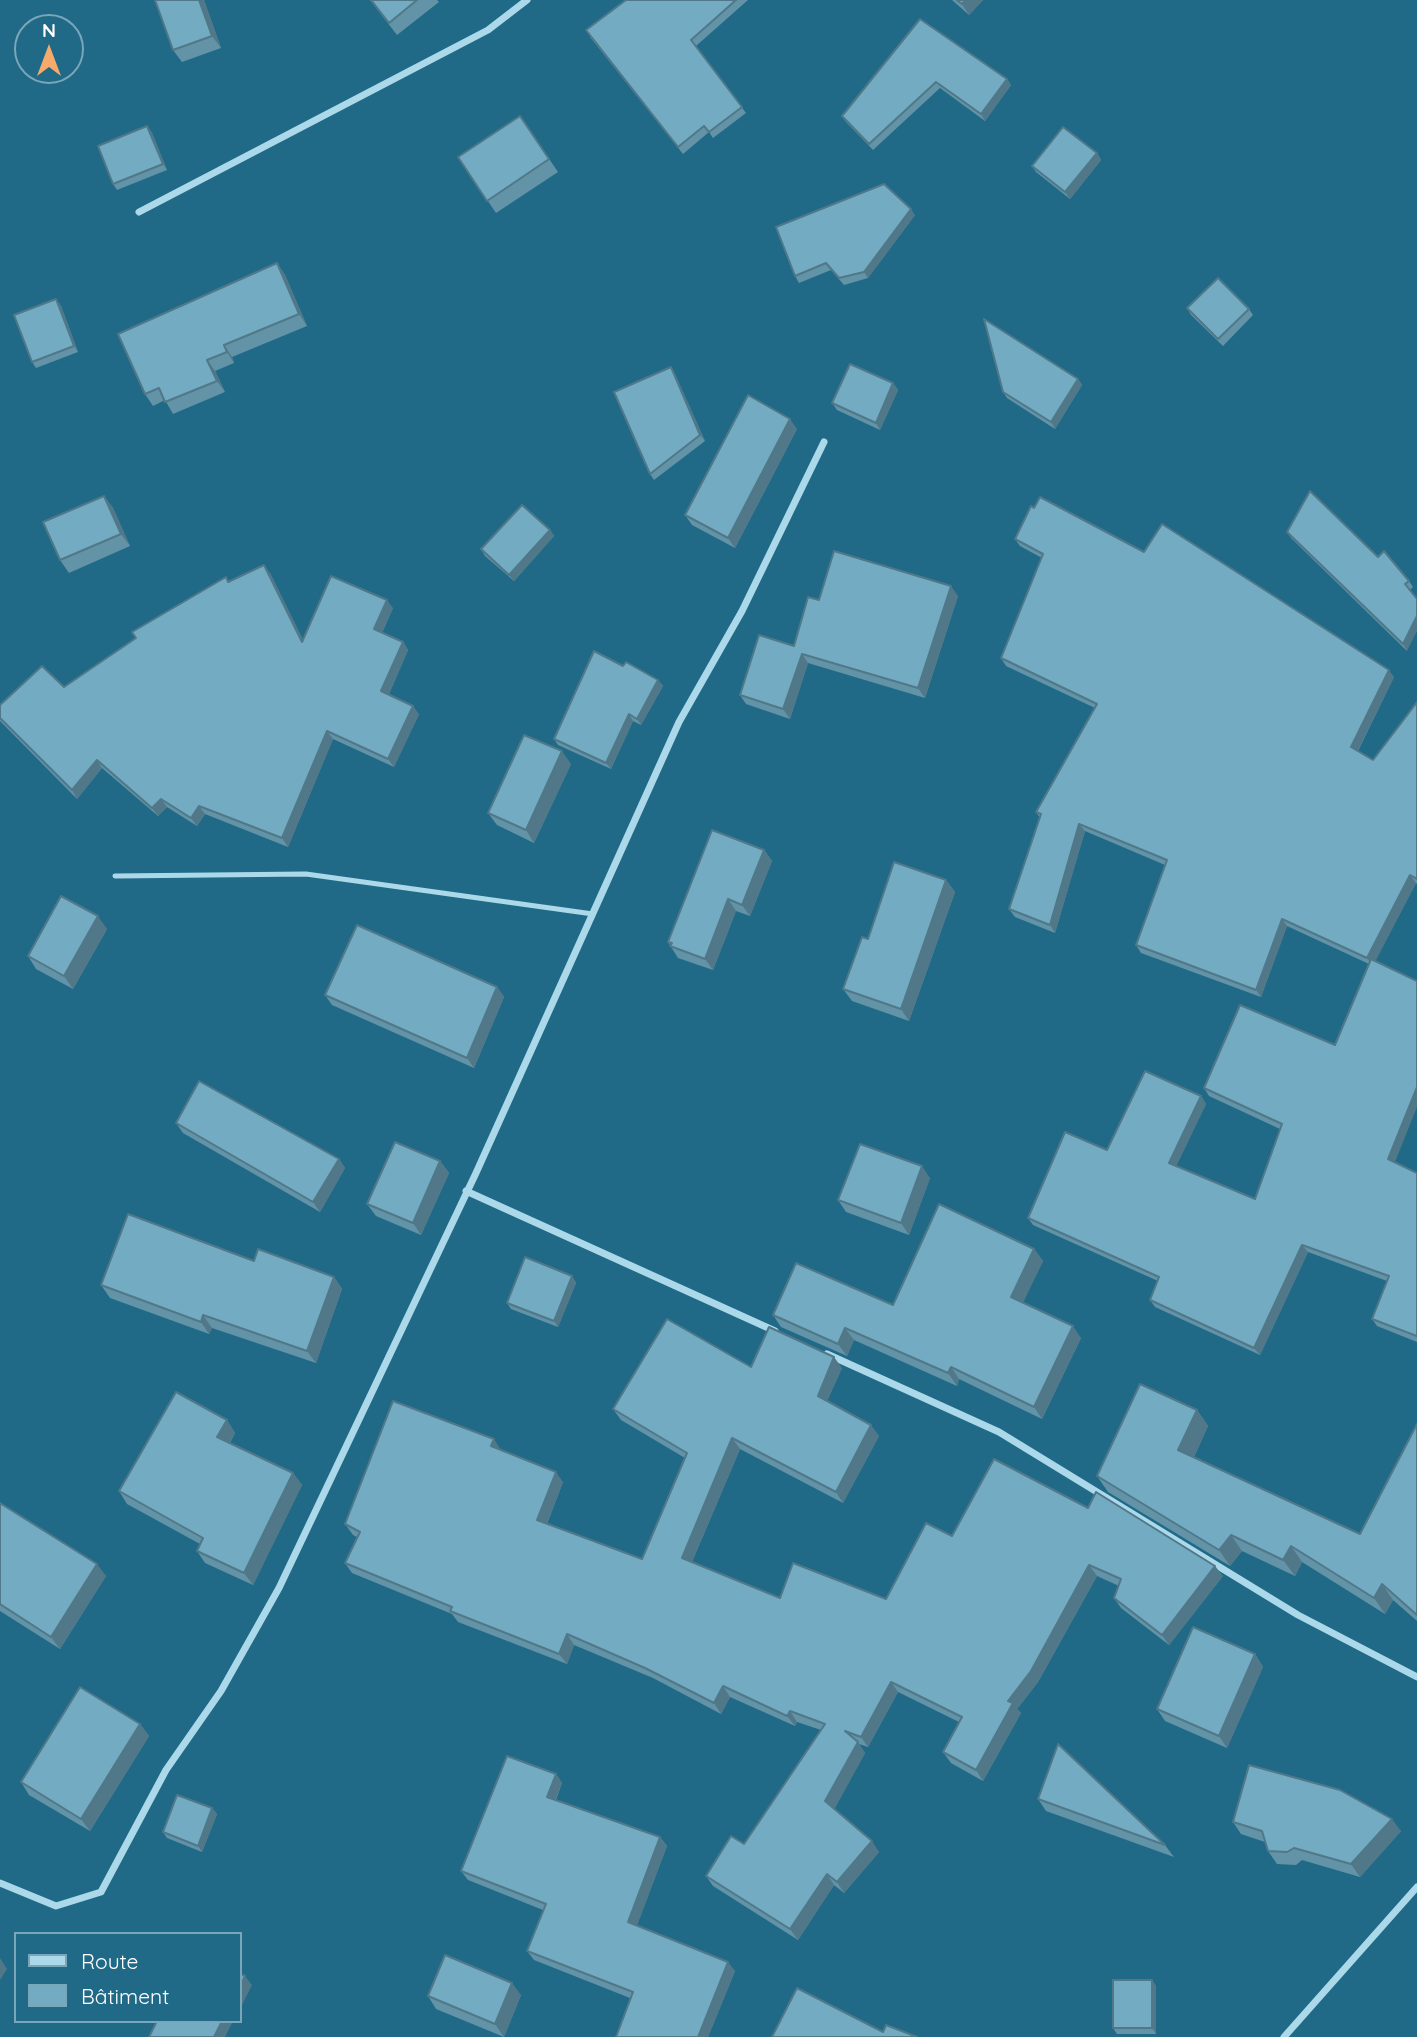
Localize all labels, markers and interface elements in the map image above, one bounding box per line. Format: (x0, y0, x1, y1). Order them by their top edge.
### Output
north arrow (14, 14, 84, 84)
text: N (42, 18, 56, 42)
legend (14, 1932, 242, 2023)
text: Route (81, 1948, 138, 1974)
text: Bâtiment (81, 1983, 169, 2009)

